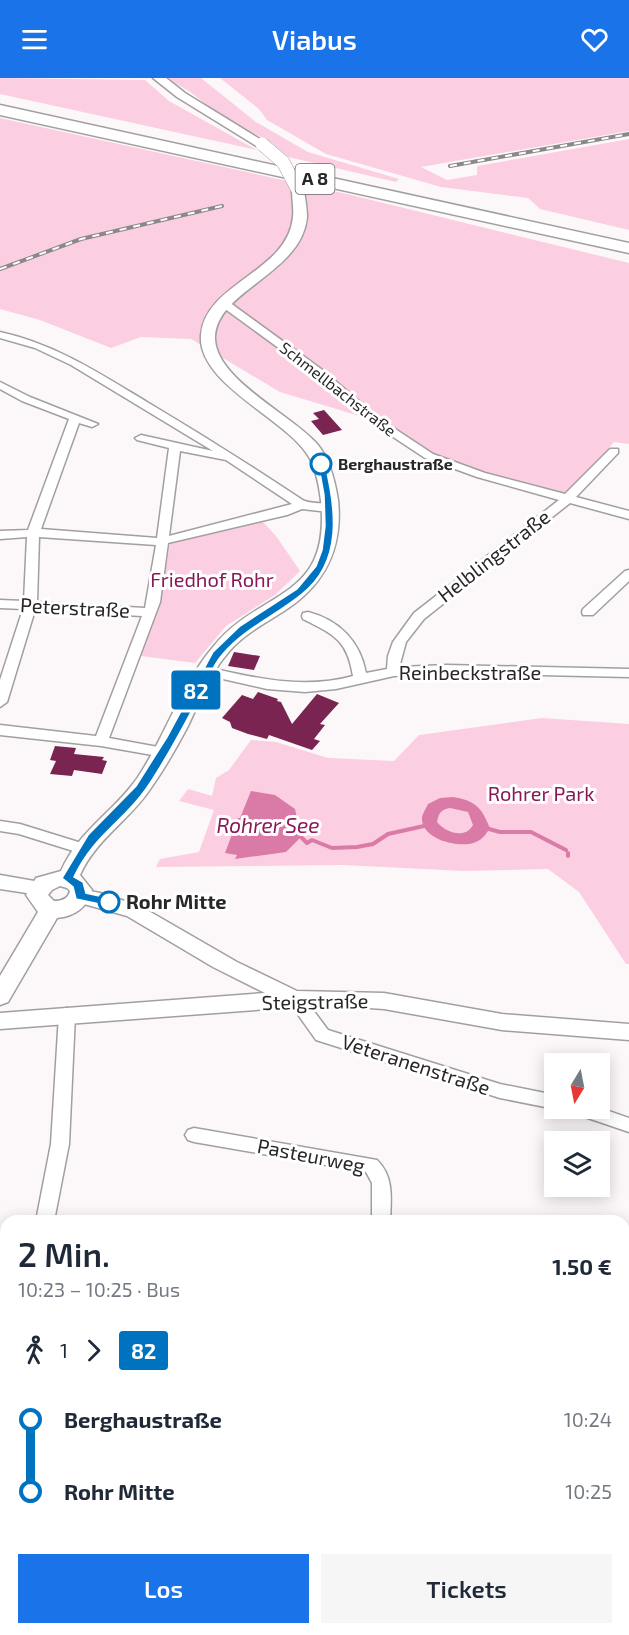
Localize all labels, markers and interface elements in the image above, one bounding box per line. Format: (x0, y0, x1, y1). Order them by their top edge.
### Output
icon: menu (18, 23, 51, 56)
text: Viabus (272, 23, 357, 55)
icon: heart (578, 23, 611, 56)
road number: A 8 (296, 164, 334, 194)
street label: Schmellbachstraße (276, 337, 400, 440)
marker: Berghaustraße (310, 453, 332, 475)
place label: Berghaustraße (338, 454, 453, 473)
street label: Helblingstraße (432, 504, 554, 607)
park label: Friedhof Rohr (150, 567, 274, 591)
street label: Peterstraße (20, 592, 131, 622)
street label: Reinbeckstraße (399, 660, 541, 684)
line badge: 82 (169, 670, 223, 710)
text: 82 (183, 678, 209, 703)
park label: Rohrer Park (488, 781, 594, 805)
water label: Rohrer See (216, 812, 320, 837)
place label: Rohr Mitte (126, 889, 227, 913)
marker: Rohr Mitte (98, 891, 120, 913)
street label: Steigstraße (261, 988, 368, 1014)
street label: Veteranenstraße (339, 1029, 494, 1099)
north arrow (544, 1053, 610, 1119)
map controls (544, 1053, 610, 1197)
button: layers (544, 1131, 610, 1197)
street label: Pasteurweg (255, 1133, 367, 1177)
text: 2 Min. (18, 1234, 110, 1274)
text: 1.50 € (552, 1253, 612, 1279)
text: 10:23 – 10:25 · Bus (18, 1277, 180, 1301)
icon: walk (18, 1334, 51, 1367)
icon: forward (77, 1334, 110, 1367)
text: 1 (60, 1338, 68, 1362)
text: 82 (131, 1338, 156, 1363)
text: Berghaustraße (64, 1406, 222, 1432)
text: 10:24 (564, 1407, 612, 1431)
text: Rohr Mitte (64, 1478, 175, 1504)
text: 10:25 (565, 1479, 612, 1503)
button: Los (18, 1554, 309, 1623)
button: Tickets (321, 1554, 612, 1623)

